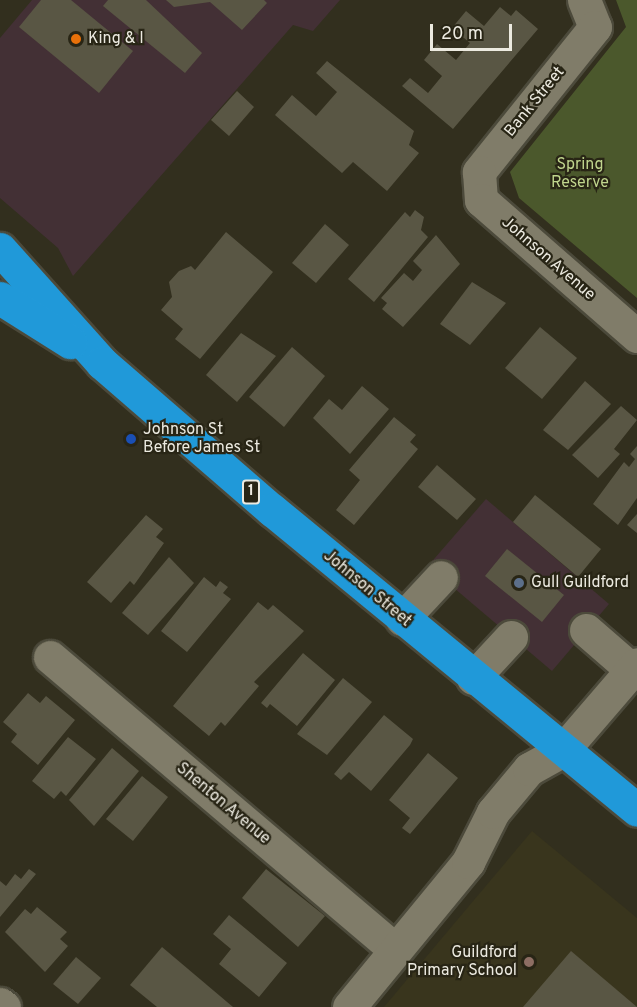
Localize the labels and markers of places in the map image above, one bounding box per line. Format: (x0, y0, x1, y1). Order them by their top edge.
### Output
place label: King & I (88, 29, 144, 49)
marker: King & I (69, 32, 83, 46)
place label: Johnson St Before James St (143, 420, 260, 458)
marker: Johnson St Before James St (124, 432, 138, 446)
place label: Gull Guildford (531, 573, 629, 593)
marker: Gull Guildford (512, 576, 526, 590)
place label: Guildford Primary School (407, 943, 517, 981)
marker: Guildford Primary School (522, 955, 536, 969)

